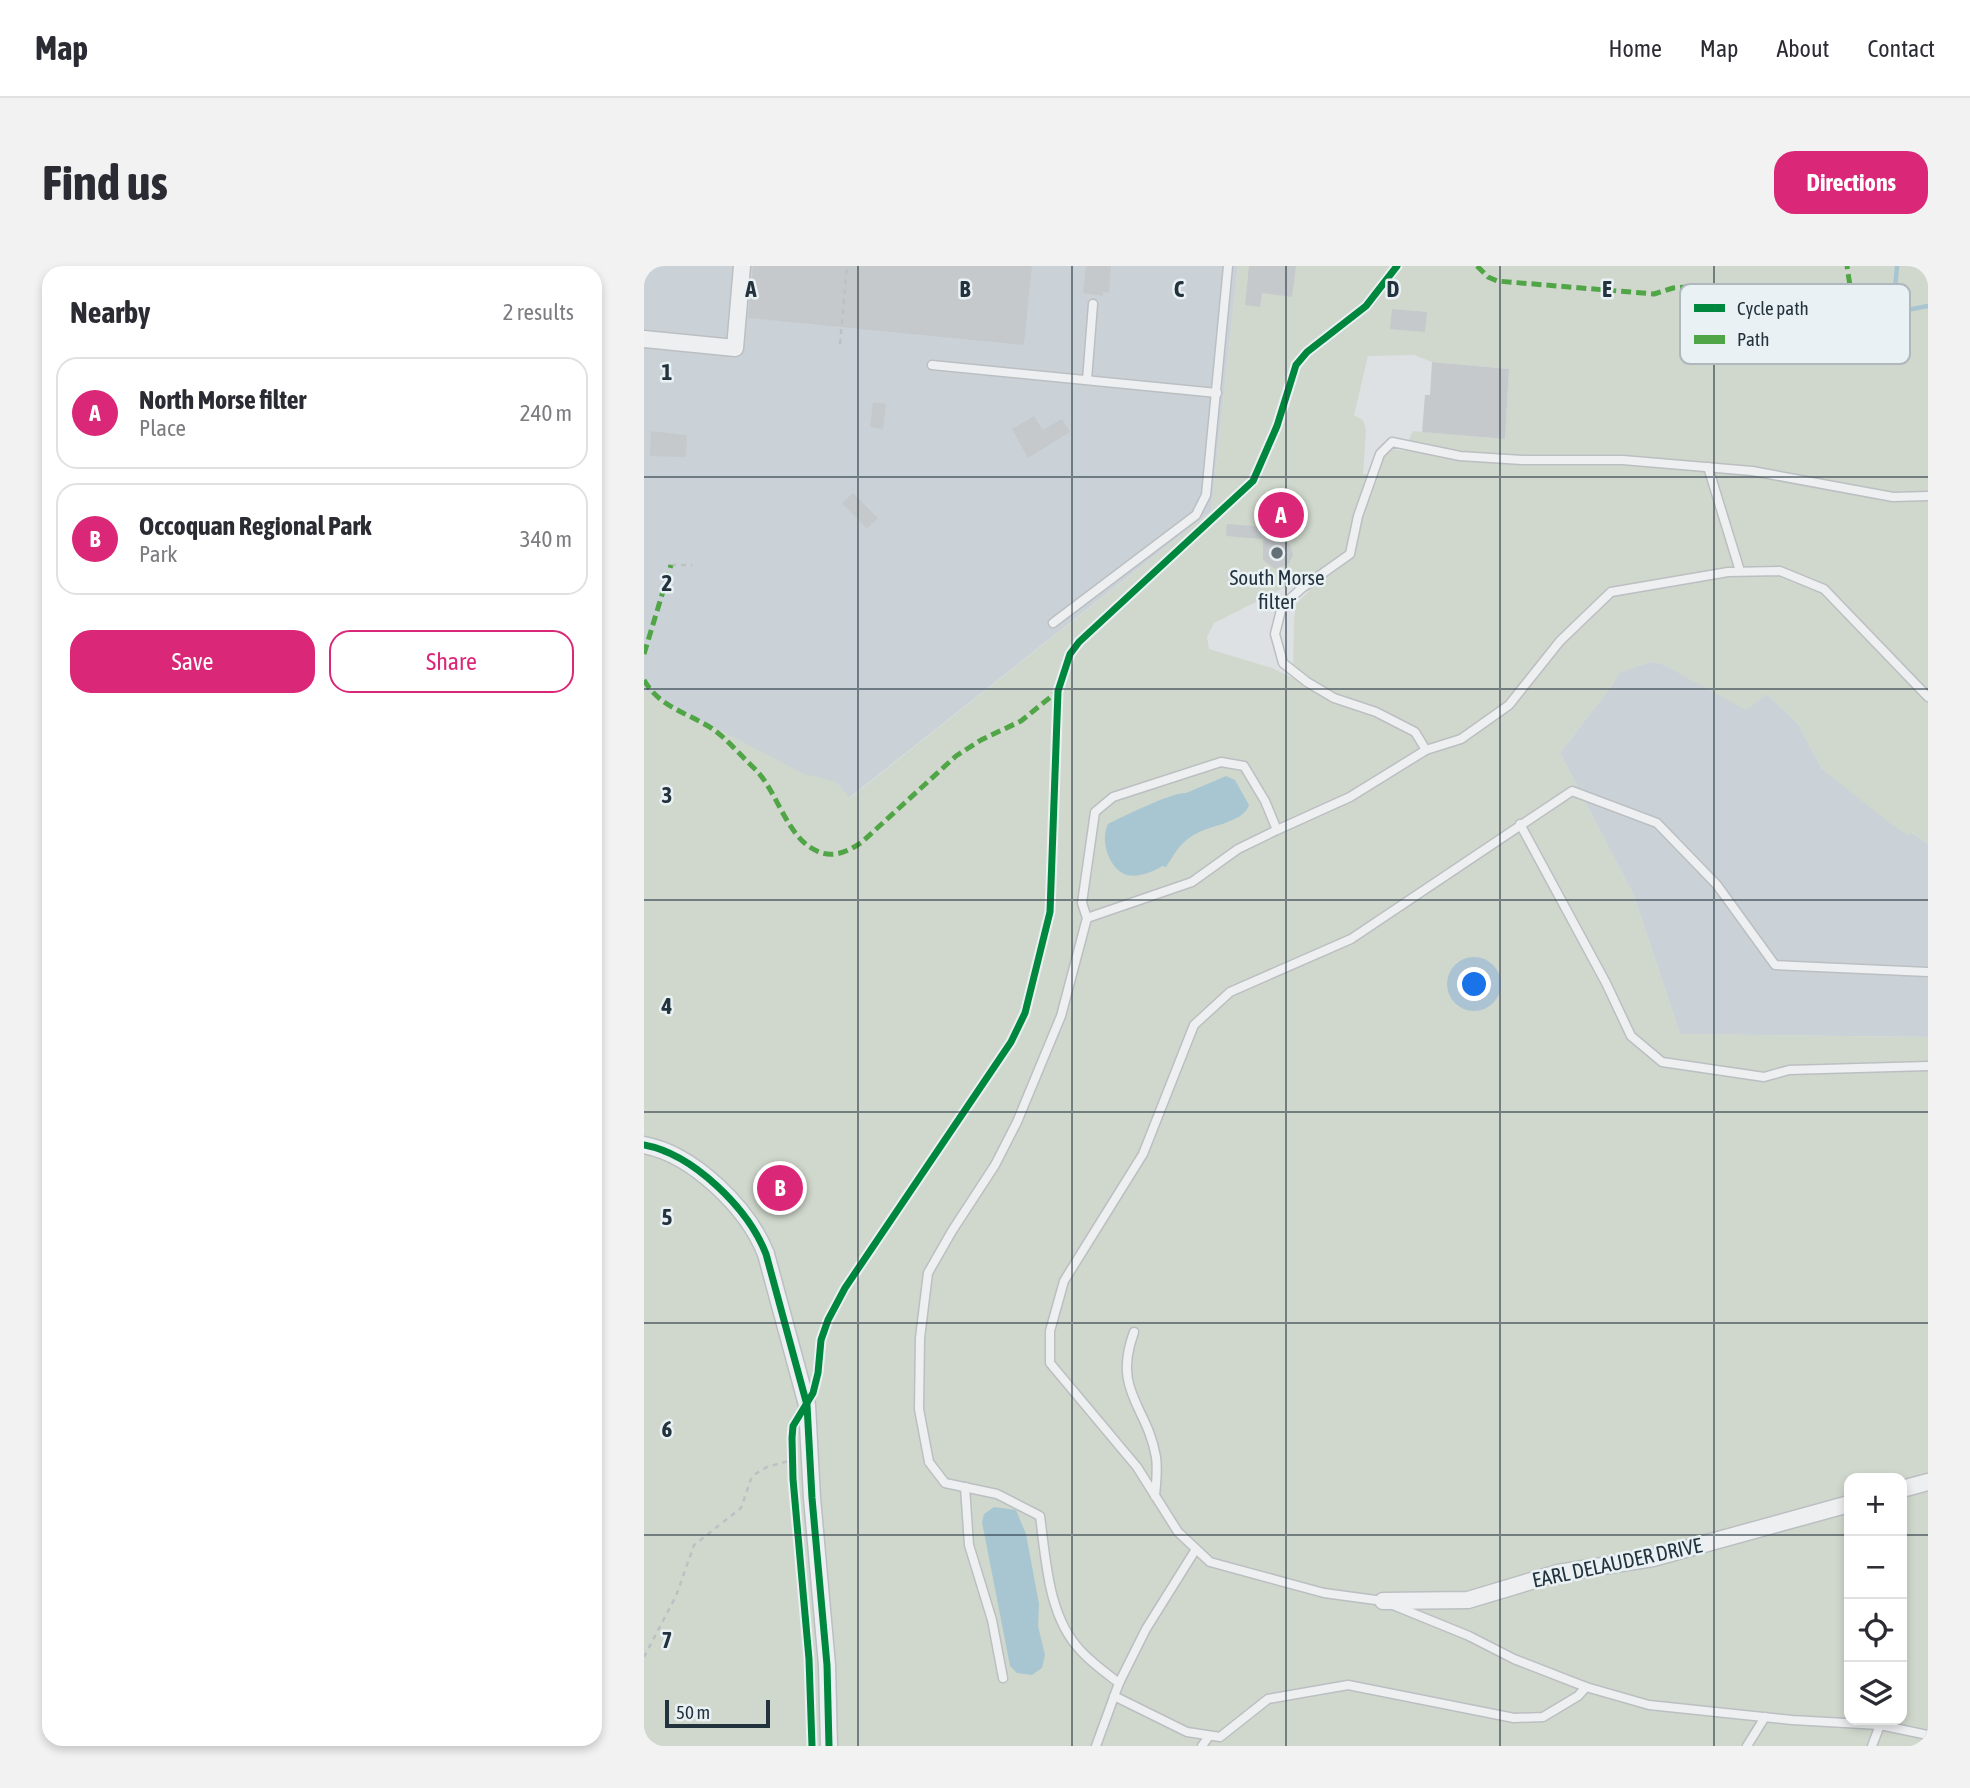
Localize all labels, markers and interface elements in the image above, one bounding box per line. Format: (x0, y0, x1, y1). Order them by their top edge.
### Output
text: Map (35, 29, 88, 67)
text: Home (1608, 35, 1662, 62)
text: Map (1700, 35, 1738, 62)
text: About (1776, 35, 1829, 62)
text: Contact (1867, 35, 1935, 62)
button: Directions (1774, 151, 1928, 214)
text: Find us (42, 154, 168, 210)
text: A (744, 276, 757, 302)
text: B (960, 276, 971, 302)
text: C (1174, 276, 1185, 302)
text: D (1387, 276, 1400, 302)
text: E (1602, 276, 1612, 302)
legend (1680, 284, 1910, 364)
text: Nearby (70, 295, 150, 329)
text: Cycle path (1737, 297, 1809, 319)
text: 2 results (503, 299, 574, 325)
text: Path (1737, 328, 1769, 350)
text: 1 (662, 359, 673, 385)
text: North Morse filter (139, 385, 306, 415)
text: A (89, 400, 101, 426)
text: 240 m (520, 400, 572, 426)
text: Place (139, 415, 186, 441)
pin: A (1258, 489, 1304, 541)
text: Occoquan Regional Park (139, 511, 372, 541)
text: B (90, 526, 100, 552)
text: 340 m (520, 526, 572, 552)
text: Park (139, 541, 177, 567)
marker: South Morse filter (1269, 545, 1285, 561)
place label: South Morse filter (1229, 565, 1325, 613)
text: 2 (662, 570, 672, 596)
button: Save (70, 630, 315, 693)
button: Share (329, 630, 574, 693)
text: 3 (662, 782, 672, 808)
your location (1457, 967, 1491, 1001)
text: 4 (661, 993, 673, 1019)
pin: B (757, 1162, 803, 1214)
text: 5 (662, 1204, 673, 1230)
text: 6 (662, 1416, 673, 1442)
map controls (1844, 1473, 1907, 1725)
button: + (1844, 1473, 1907, 1536)
street label: EARL DELAUDER DRIVE (1530, 1532, 1704, 1592)
button: − (1844, 1536, 1907, 1599)
button: locate (1844, 1599, 1907, 1662)
text: 7 (662, 1627, 672, 1653)
button: layers (1844, 1662, 1907, 1725)
scale bar (665, 1697, 770, 1729)
text: 50 m (676, 1701, 710, 1723)

